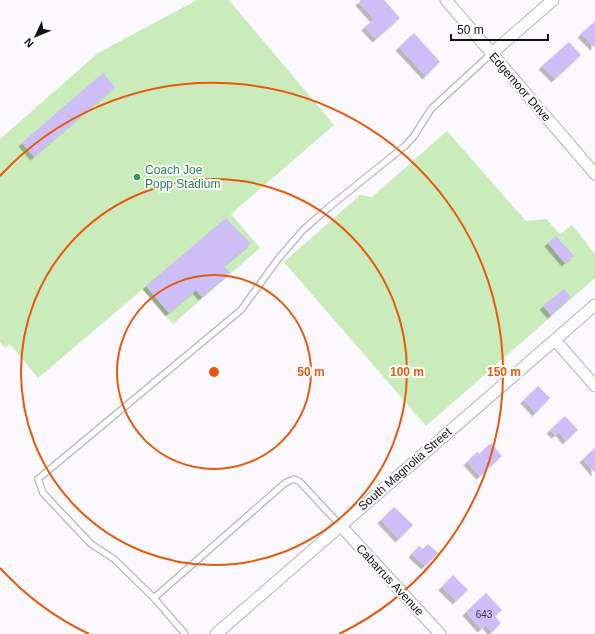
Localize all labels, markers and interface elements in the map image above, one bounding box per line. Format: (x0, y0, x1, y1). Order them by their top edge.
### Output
north arrow (16, 16, 56, 56)
scale bar (451, 16, 548, 42)
text: 50 m (457, 23, 484, 37)
text: N (22, 36, 36, 50)
street label: Edgemoor Drive (486, 50, 554, 125)
place label: Coach Joe Popp Stadium (145, 163, 220, 191)
marker: Coach Joe Popp Stadium (132, 172, 142, 182)
centre of rings (207, 365, 221, 379)
text: 50 m (297, 365, 325, 379)
text: 100 m (390, 365, 424, 379)
text: 150 m (487, 365, 521, 379)
street label: South Magnolia Street (356, 424, 455, 513)
street label: Cabarrus Avenue (353, 541, 427, 619)
house number: 643 (476, 609, 493, 620)

